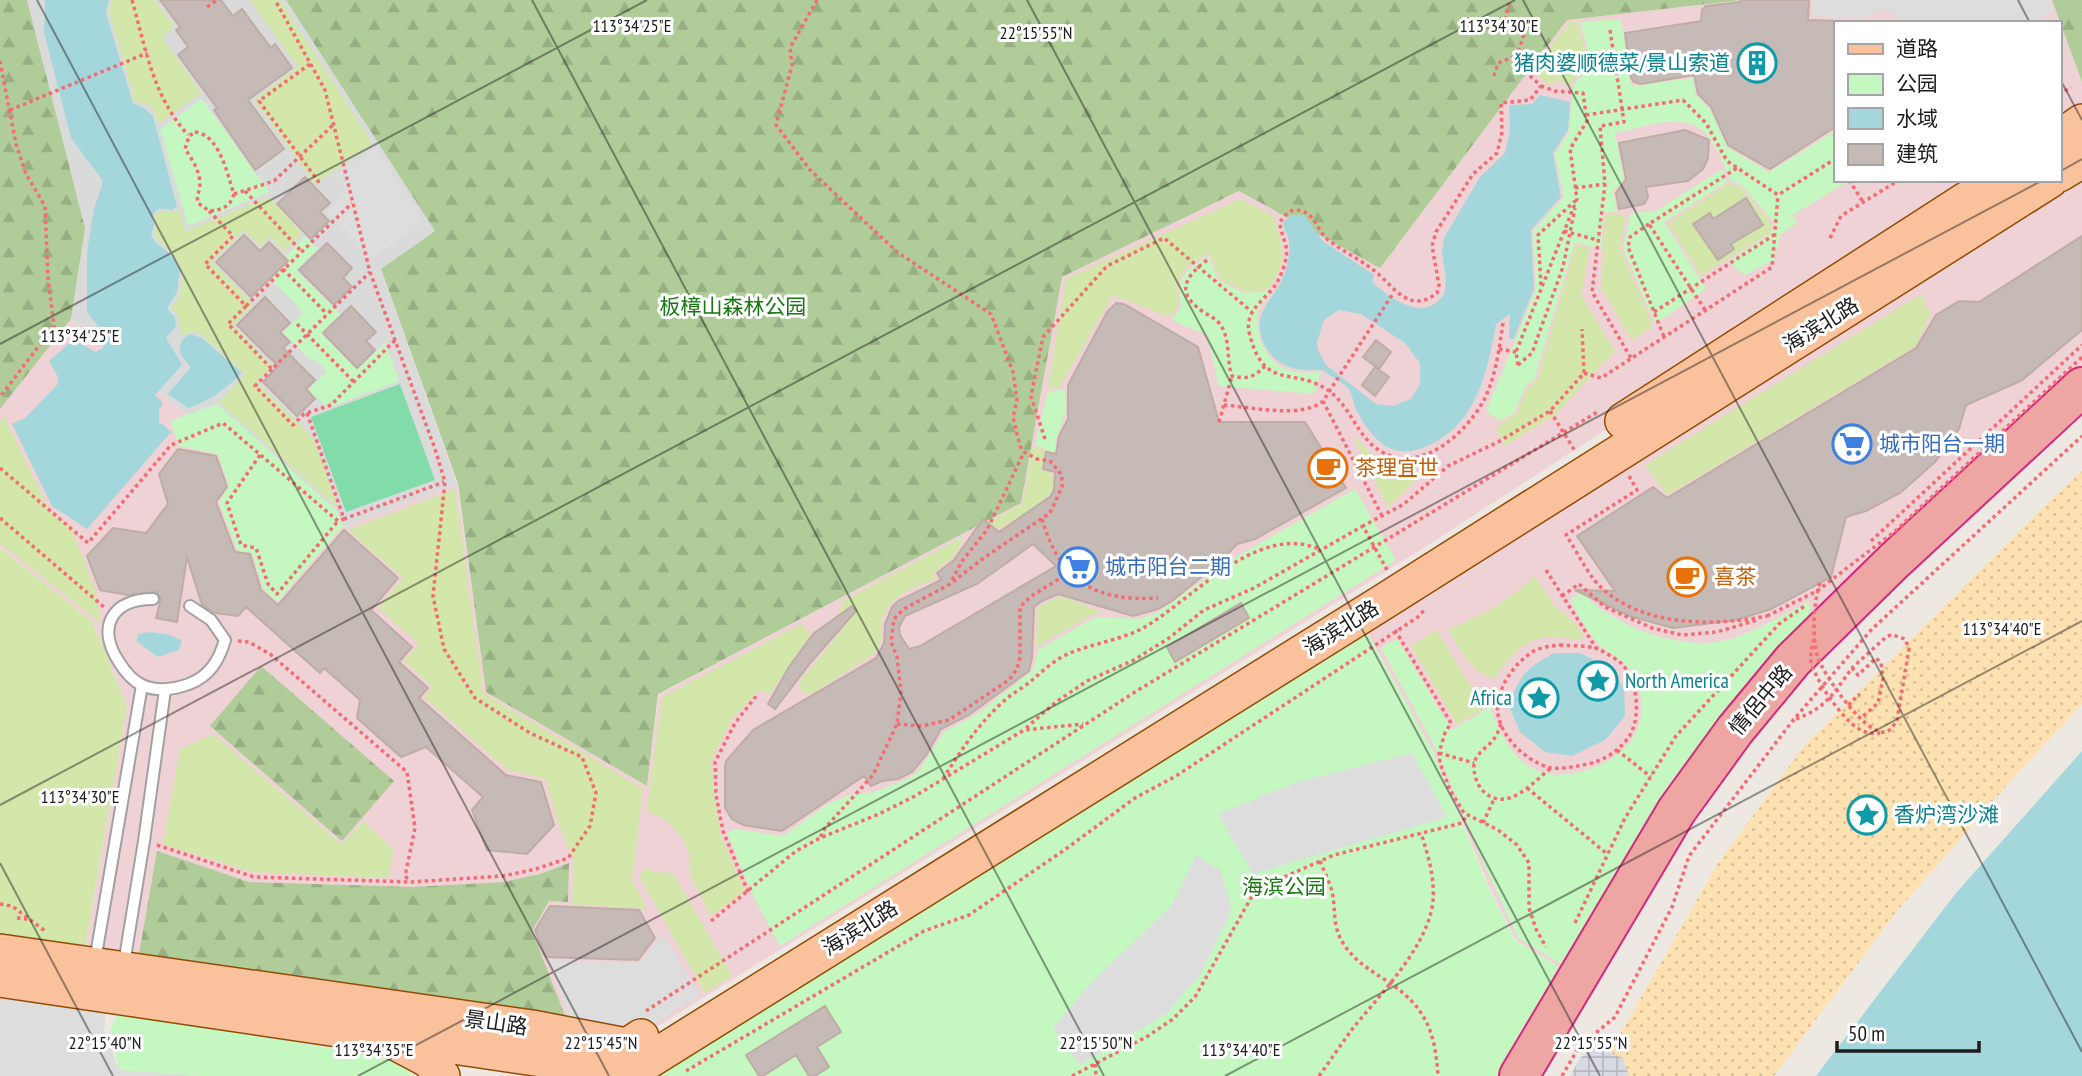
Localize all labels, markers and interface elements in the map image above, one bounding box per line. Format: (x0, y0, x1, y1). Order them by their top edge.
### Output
text: 113°34'25"E (593, 14, 671, 37)
text: 113°34'30"E (1460, 14, 1538, 37)
text: 22°15'55"N (1000, 21, 1072, 44)
legend (1834, 21, 2061, 182)
text: 道路 (1896, 35, 1938, 62)
building icon: 猪肉婆顺德菜/景山索道 (1736, 42, 1778, 84)
place label: 猪肉婆顺德菜/景山索道 (1514, 49, 1730, 76)
text: 公园 (1896, 70, 1938, 97)
text: 水域 (1896, 105, 1938, 132)
text: 建筑 (1896, 140, 1938, 167)
street label: 海滨北路 (1778, 291, 1864, 358)
park label: 板樟山森林公园 (660, 293, 807, 320)
text: 113°34'25"E (41, 324, 119, 347)
supermarket icon: 城市阳台一期 (1831, 423, 1873, 465)
place label: 城市阳台一期 (1879, 430, 2005, 457)
cafe icon: 茶理宜世 (1307, 447, 1349, 489)
place label: 茶理宜世 (1355, 454, 1439, 481)
supermarket icon: 城市阳台二期 (1057, 546, 1099, 588)
place label: 城市阳台二期 (1105, 553, 1231, 580)
cafe icon: 喜茶 (1666, 556, 1708, 598)
place label: 喜茶 (1714, 563, 1756, 590)
street label: 海滨北路 (1298, 594, 1384, 661)
text: 113°34'40"E (1963, 617, 2041, 640)
street label: 情侶中路 (1723, 659, 1798, 741)
place icon: North America (1577, 660, 1619, 702)
place label: North America (1625, 667, 1729, 694)
place icon: Africa (1518, 677, 1560, 719)
place label: Africa (1470, 684, 1512, 711)
text: 113°34'30"E (41, 785, 119, 808)
place icon: 香炉湾沙滩 (1846, 794, 1888, 836)
place label: 香炉湾沙滩 (1894, 801, 1999, 828)
park label: 海滨公园 (1242, 873, 1326, 900)
street label: 海滨北路 (817, 894, 903, 961)
street label: 景山路 (463, 1005, 529, 1040)
scale bar (1837, 1010, 1979, 1054)
text: 50 m (1848, 1020, 1885, 1047)
text: 22°15'40"N (69, 1031, 141, 1054)
text: 22°15'45"N (565, 1031, 637, 1054)
text: 22°15'50"N (1060, 1031, 1132, 1054)
text: 22°15'55"N (1555, 1031, 1627, 1054)
text: 113°34'35"E (335, 1038, 413, 1061)
text: 113°34'40"E (1202, 1038, 1280, 1061)

